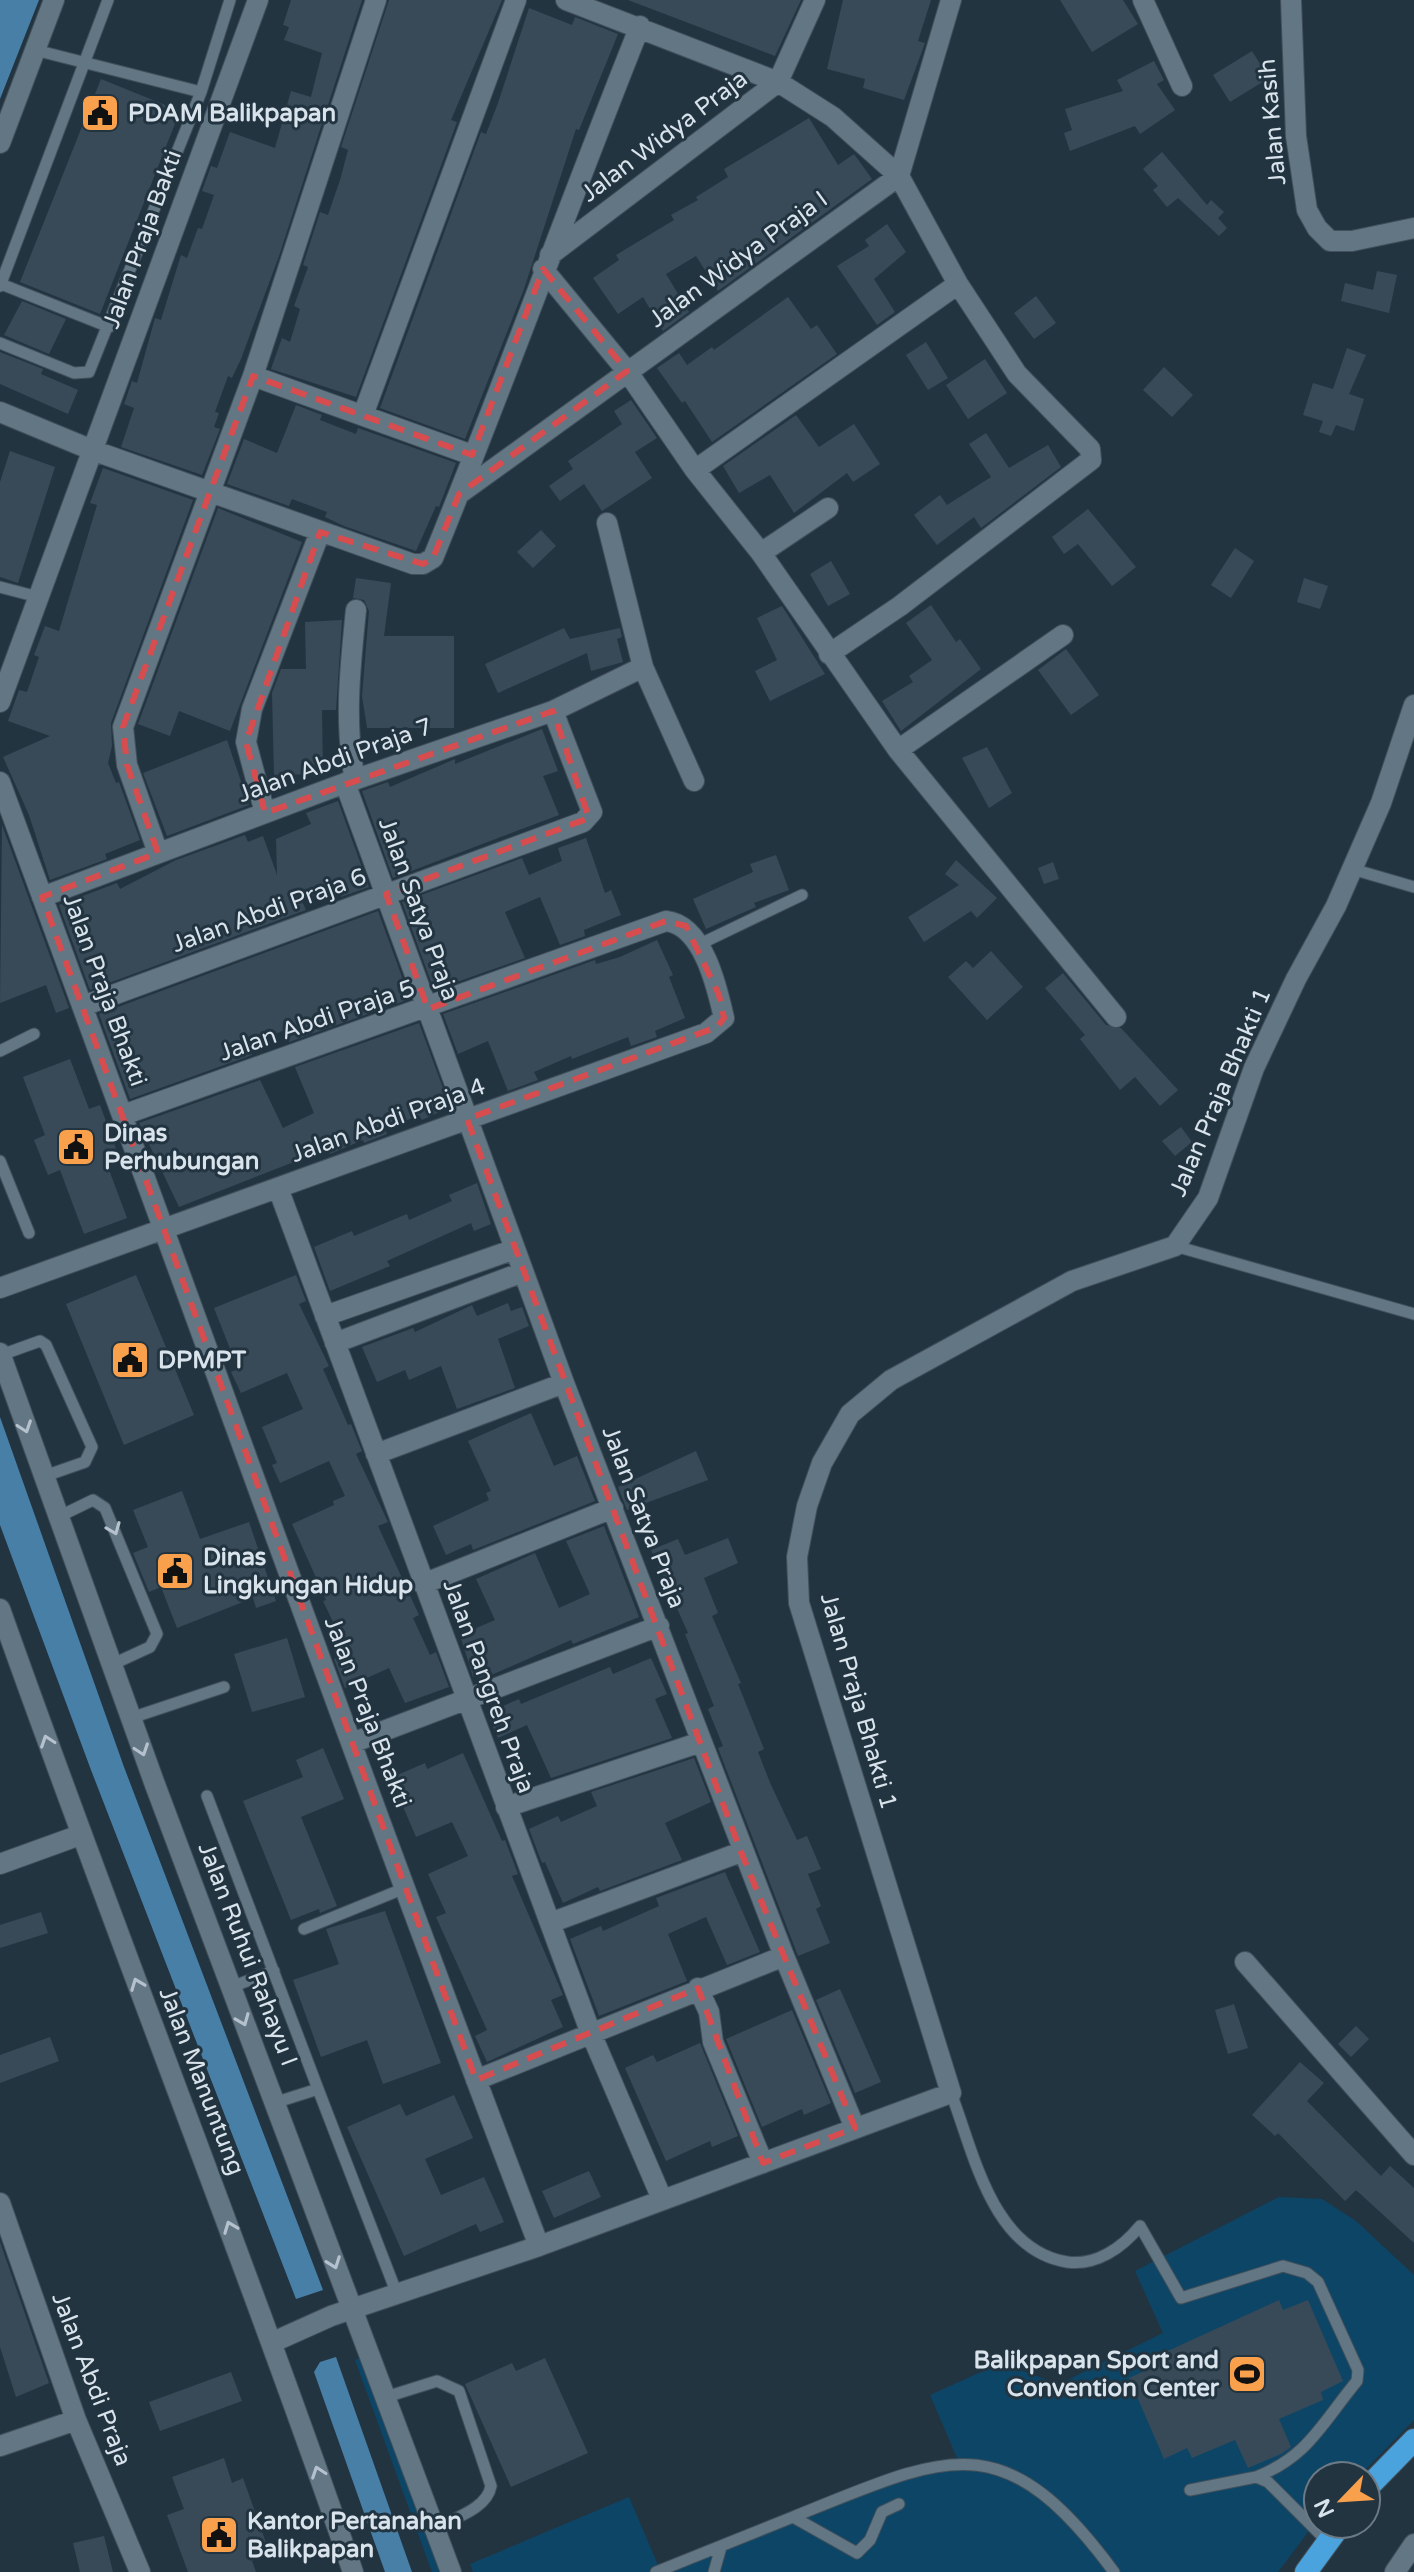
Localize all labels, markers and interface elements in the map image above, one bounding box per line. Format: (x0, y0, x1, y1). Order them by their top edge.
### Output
street label: Jalan Kasih (1253, 58, 1292, 186)
street label: Jalan Widya Praja (575, 64, 753, 208)
public building icon: PDAM Balikpapan (79, 92, 121, 134)
place label: PDAM Balikpapan (128, 99, 336, 128)
street label: Jalan Praja Bakti (97, 146, 188, 332)
street label: Jalan Widya Praja I (643, 185, 833, 334)
street label: Jalan Abdi Praja 7 (234, 712, 436, 809)
street label: Jalan Satya Praja (372, 814, 465, 1005)
street label: Jalan Abdi Praja 6 (168, 862, 370, 959)
street label: Jalan Praja Bhakti (56, 890, 153, 1090)
street label: Jalan Abdi Praja 5 (216, 973, 419, 1068)
street label: Jalan Praja Bhakti 1 (1163, 984, 1277, 1201)
street label: Jalan Abdi Praja 4 (287, 1072, 489, 1169)
place label: Dinas Perhubungan (104, 1119, 259, 1176)
public building icon: Dinas Perhubungan (55, 1126, 97, 1168)
public building icon: DPMPT (109, 1339, 151, 1381)
place label: DPMPT (158, 1346, 246, 1375)
one-way arrow (16, 1419, 32, 1433)
street label: Jalan Satya Praja (595, 1422, 692, 1612)
one-way arrow (104, 1522, 121, 1536)
place label: Dinas Lingkungan Hidup (203, 1543, 413, 1600)
public building icon: Dinas Lingkungan Hidup (154, 1550, 196, 1592)
street label: Jalan Pangreh Praja (436, 1575, 541, 1797)
street label: Jalan Praja Bhakti 1 (814, 1590, 903, 1813)
street label: Jalan Praja Bhakti (318, 1613, 417, 1812)
one-way arrow (40, 1735, 56, 1749)
one-way arrow (133, 1742, 149, 1756)
street label: Jalan Ruhui Rahayu I (192, 1838, 304, 2070)
one-way arrow (130, 1978, 147, 1992)
street label: Jalan Manuntung (152, 1983, 251, 2179)
one-way arrow (234, 2012, 250, 2026)
one-way arrow (223, 2221, 240, 2235)
one-way arrow (325, 2255, 341, 2269)
street label: Jalan Abdi Praja (45, 2288, 138, 2470)
place label: Balikpapan Sport and Convention Center (974, 2346, 1220, 2403)
sports icon: Balikpapan Sport and Convention Center (1226, 2353, 1268, 2395)
north arrow (1302, 2460, 1382, 2540)
one-way arrow (312, 2466, 328, 2480)
text: N (1309, 2495, 1340, 2522)
place label: Kantor Pertanahan Balikpapan (247, 2507, 462, 2564)
public building icon: Kantor Pertanahan Balikpapan (198, 2514, 240, 2556)

